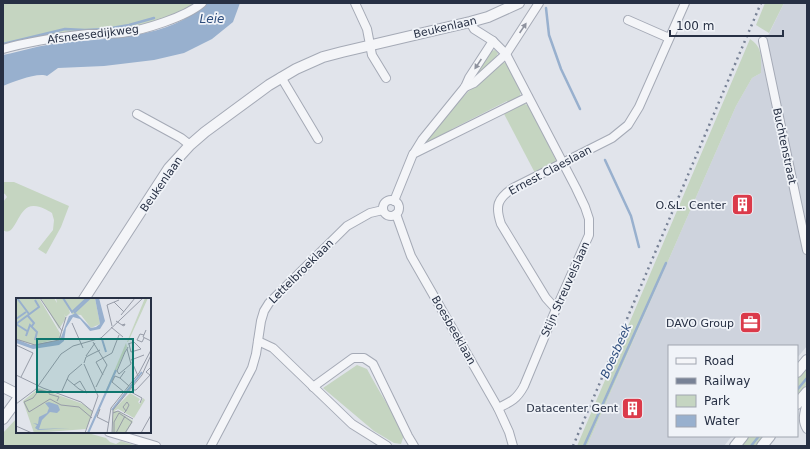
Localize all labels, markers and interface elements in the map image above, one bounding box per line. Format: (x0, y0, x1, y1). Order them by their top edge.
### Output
water label: Leie (200, 12, 224, 26)
scale bar (670, 12, 783, 38)
street label: Beukenlaan (412, 14, 478, 41)
text: 100 m (676, 19, 714, 33)
street label: Afsneesedijkweg (47, 22, 139, 47)
one-way arrow (519, 23, 527, 34)
one-way arrow (474, 59, 482, 69)
street label: Buchtenstraat (770, 107, 799, 186)
street label: Ernest Claeslaan (507, 143, 594, 198)
street label: Beukenlaan (138, 154, 185, 214)
building icon: O.&L. Center (729, 192, 755, 218)
place label: O.&L. Center (656, 199, 726, 212)
street label: Lettelbroeklaan (266, 236, 336, 306)
street label: Stijn Streuvelslaan (539, 240, 592, 339)
street label: Boesbeeklaan (429, 294, 479, 367)
inset map (16, 298, 151, 433)
office icon: DAVO Group (737, 310, 763, 336)
place label: DAVO Group (666, 317, 734, 330)
water label: Boesbeek (598, 320, 635, 381)
legend (668, 345, 798, 437)
text: Road (704, 354, 734, 368)
text: Railway (704, 374, 750, 388)
text: Park (704, 394, 730, 408)
building icon: Datacenter Gent (620, 395, 646, 421)
place label: Datacenter Gent (526, 402, 619, 415)
text: Water (704, 414, 740, 428)

